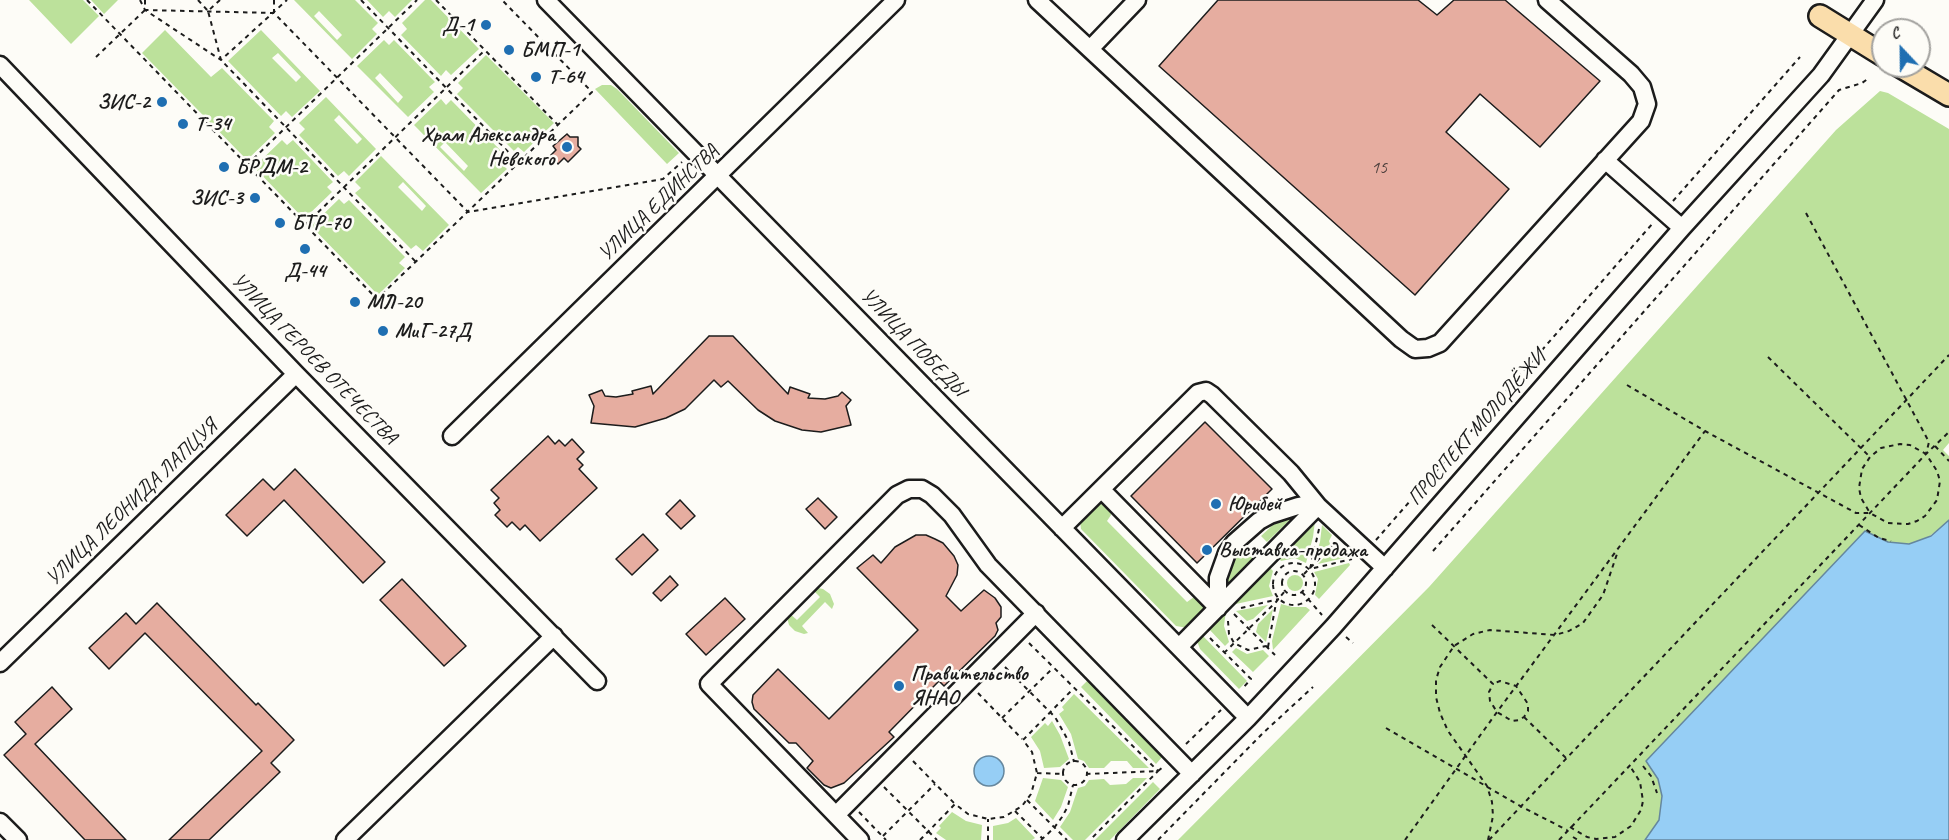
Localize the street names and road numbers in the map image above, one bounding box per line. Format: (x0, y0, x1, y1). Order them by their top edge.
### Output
street label: УЛИЦА ЕДИНСТВА (594, 139, 724, 267)
street label: УЛИЦА ГЕРОЕВ ОТЕЧЕСТВА (226, 268, 402, 450)
street label: УЛИЦА ПОБЕДЫ (855, 284, 971, 402)
street label: ПРОСПЕКТ МОЛОДЁЖИ (1403, 345, 1551, 511)
street label: УЛИЦА ЛЕОНИДА ЛАПЦУЯ (41, 415, 223, 591)

